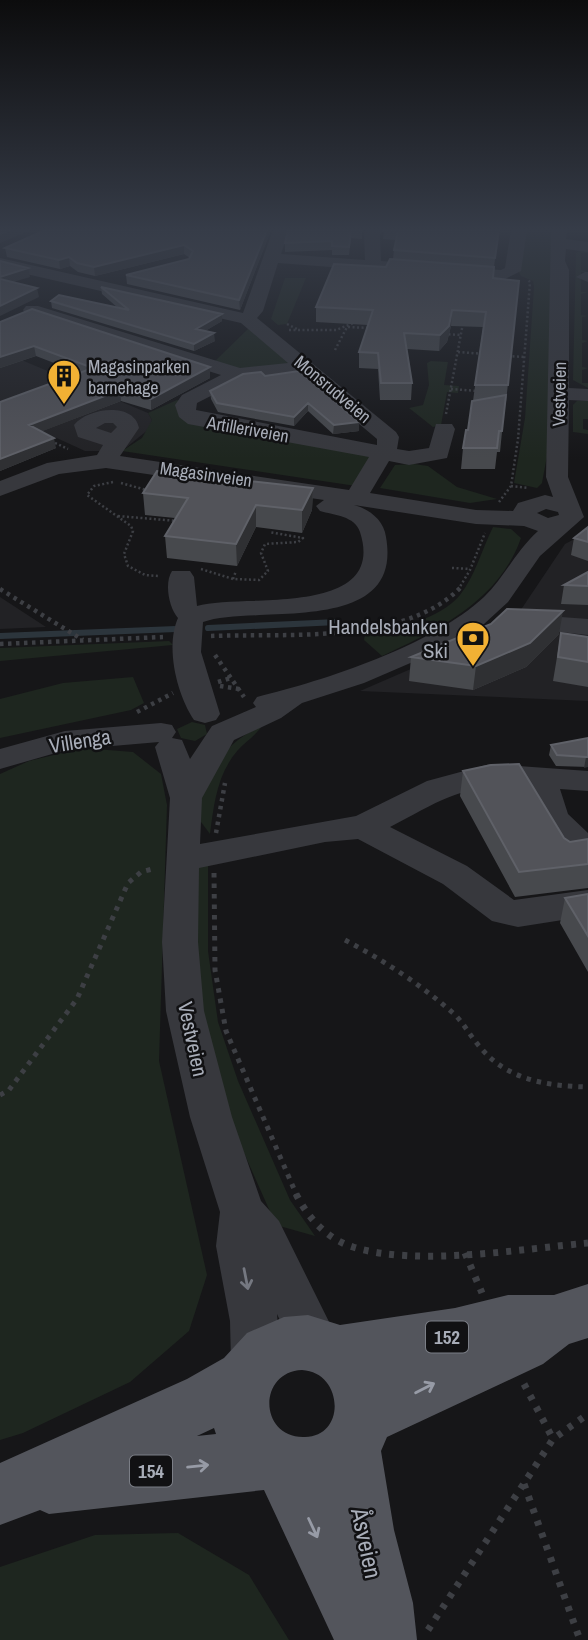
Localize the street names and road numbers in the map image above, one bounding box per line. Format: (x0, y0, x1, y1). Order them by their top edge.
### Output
street label: Monsrudveien (289, 349, 377, 429)
street label: Vestveien (546, 361, 572, 427)
street label: Artilleriveien (204, 409, 291, 449)
street label: Magasinveien (158, 455, 254, 493)
street label: Villenga (47, 722, 113, 760)
street label: Vestveien (171, 999, 215, 1079)
road number: 152 (426, 1322, 468, 1352)
road number: 154 (130, 1456, 172, 1486)
street label: Åsveien (344, 1504, 390, 1581)

